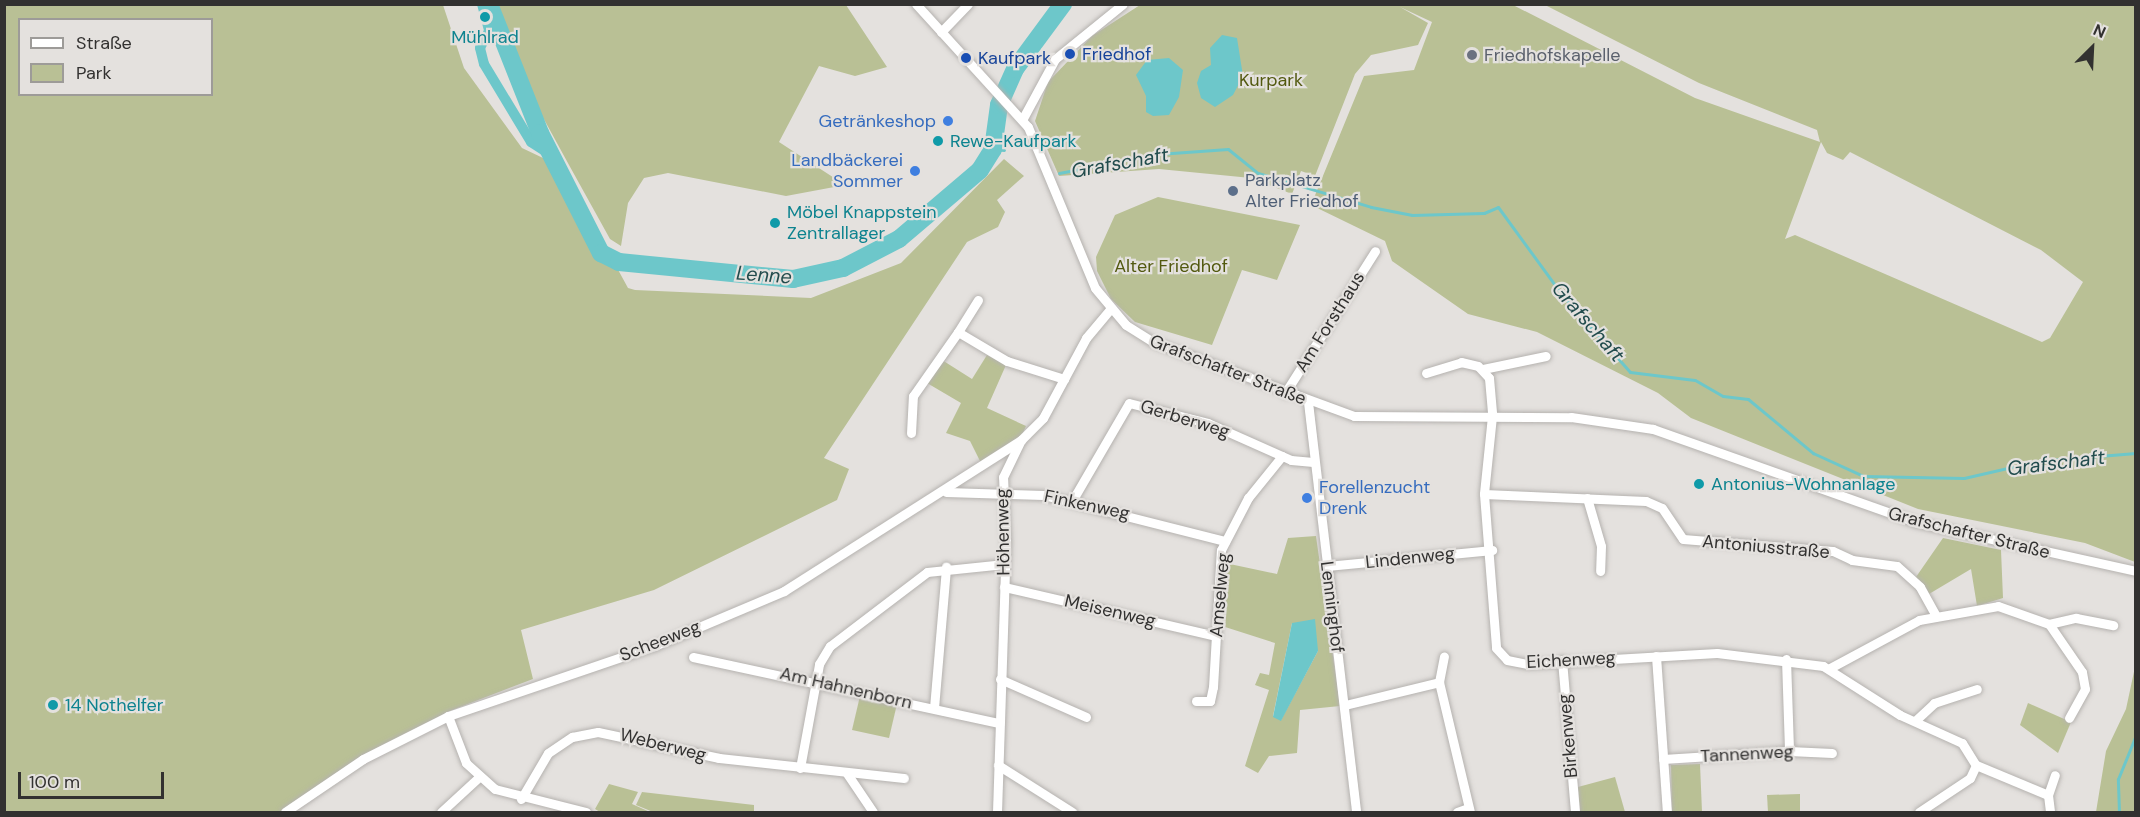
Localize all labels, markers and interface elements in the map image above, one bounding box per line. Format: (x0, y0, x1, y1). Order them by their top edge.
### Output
marker: Mühlrad (478, 10, 492, 24)
legend (18, 18, 213, 96)
north arrow (2062, 18, 2122, 78)
text: N (2090, 19, 2109, 43)
place label: Mühlrad (451, 26, 519, 48)
text: Straße (76, 31, 132, 55)
place label: Friedhof (1082, 43, 1151, 65)
place label: Friedhofskapelle (1484, 44, 1620, 66)
place label: Kaufpark (978, 47, 1051, 69)
marker: Friedhof (1063, 47, 1077, 61)
marker: Friedhofskapelle (1465, 48, 1479, 62)
marker: Kaufpark (959, 51, 973, 65)
text: Park (76, 61, 112, 85)
park label: Kurpark (1239, 69, 1303, 91)
place label: Getränkeshop (819, 110, 936, 132)
marker: Getränkeshop (941, 114, 955, 128)
place label: Rewe-Kaufpark (950, 130, 1077, 152)
marker: Rewe-Kaufpark (931, 134, 945, 148)
water label: Grafschaft (1069, 143, 1171, 183)
place label: Landbäckerei Sommer (791, 150, 903, 192)
marker: Landbäckerei Sommer (908, 164, 922, 178)
place label: Parkplatz Alter Friedhof (1245, 170, 1359, 213)
marker: Parkplatz Alter Friedhof (1226, 184, 1240, 198)
place label: Möbel Knappstein Zentrallager (787, 202, 937, 244)
marker: Möbel Knappstein Zentrallager (768, 216, 782, 230)
park label: Alter Friedhof (1114, 255, 1228, 277)
water label: Lenne (735, 261, 793, 289)
street label: Am Forsthaus (1290, 268, 1370, 376)
water label: Grafschaft (1547, 277, 1629, 367)
street label: Grafschafter Straße (1147, 330, 1309, 410)
street label: Gerberweg (1138, 395, 1232, 443)
water label: Grafschaft (2006, 445, 2106, 481)
place label: Antonius-Wohnanlage (1711, 473, 1895, 495)
place label: Forellenzucht Drenk (1319, 477, 1430, 520)
marker: Antonius-Wohnanlage (1692, 477, 1706, 491)
street label: Finkenweg (1042, 485, 1132, 525)
street label: Höhenweg (991, 488, 1015, 576)
marker: Forellenzucht Drenk (1300, 491, 1314, 505)
street label: Grafschafter Straße (1886, 502, 2052, 564)
street label: Antoniusstraße (1701, 531, 1831, 563)
street label: Lindenweg (1364, 543, 1456, 573)
street label: Amselweg (1206, 552, 1234, 638)
street label: Lenninghof (1316, 560, 1348, 654)
street label: Meisenweg (1062, 590, 1158, 632)
street label: Scheeweg (617, 616, 703, 666)
street label: Eichenweg (1526, 647, 1616, 673)
street label: Am Hahnenborn (778, 662, 914, 714)
street label: Birkenweg (1554, 693, 1582, 779)
place label: 14 Nothelfer (65, 694, 163, 716)
marker: 14 Nothelfer (46, 698, 60, 712)
street label: Weberweg (617, 724, 709, 766)
street label: Tannenweg (1700, 741, 1794, 767)
scale bar (21, 760, 166, 798)
text: 100 m (29, 770, 80, 794)

